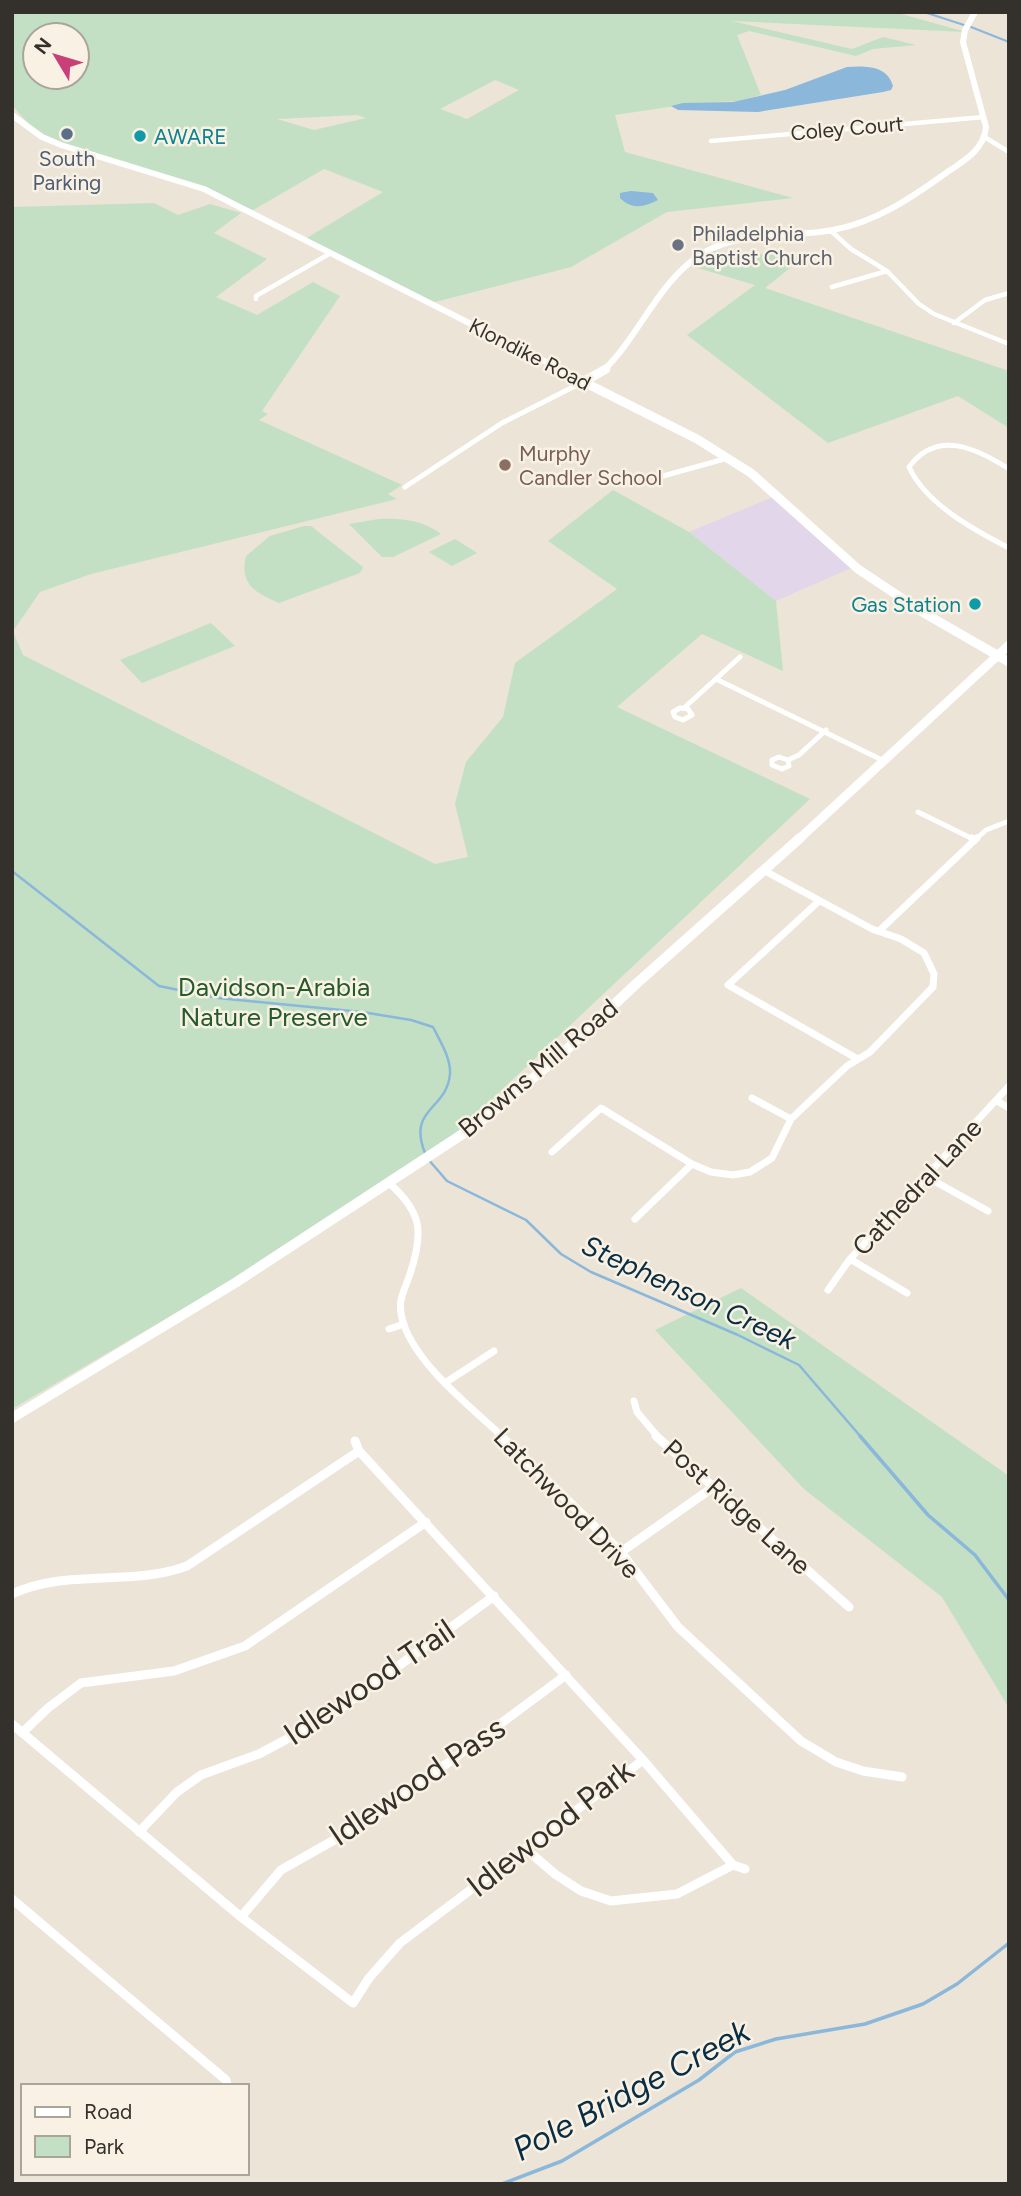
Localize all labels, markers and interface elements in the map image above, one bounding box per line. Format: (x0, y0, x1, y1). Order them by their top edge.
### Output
north arrow (21, 21, 91, 91)
text: N (29, 33, 57, 59)
street label: Coley Court (789, 111, 905, 145)
place label: AWARE (154, 124, 227, 149)
marker: South Parking (59, 126, 75, 142)
marker: AWARE (132, 128, 148, 144)
place label: South Parking (33, 146, 101, 195)
place label: Philadelphia Baptist Church (692, 221, 832, 270)
marker: Philadelphia Baptist Church (670, 237, 686, 253)
street label: Klondike Road (465, 313, 595, 395)
place label: Murphy Candler School (519, 441, 662, 490)
marker: Murphy Candler School (497, 457, 513, 473)
place label: Gas Station (851, 592, 961, 617)
marker: Gas Station (967, 596, 983, 612)
park label: Davidson-Arabia Nature Preserve (178, 971, 370, 1033)
street label: Browns Mill Road (452, 992, 624, 1144)
street label: Cathedral Lane (845, 1112, 989, 1262)
water label: Stephenson Creek (577, 1227, 803, 1357)
street label: Latchwood Drive (487, 1421, 647, 1585)
street label: Post Ridge Lane (657, 1432, 817, 1582)
street label: Idlewood Trail (276, 1611, 462, 1753)
street label: Idlewood Pass (322, 1708, 512, 1854)
street label: Idlewood Park (459, 1751, 641, 1905)
water label: Pole Bridge Creek (506, 2011, 757, 2169)
legend (21, 2084, 248, 2175)
text: Road (84, 2099, 132, 2124)
text: Park (84, 2134, 125, 2159)

